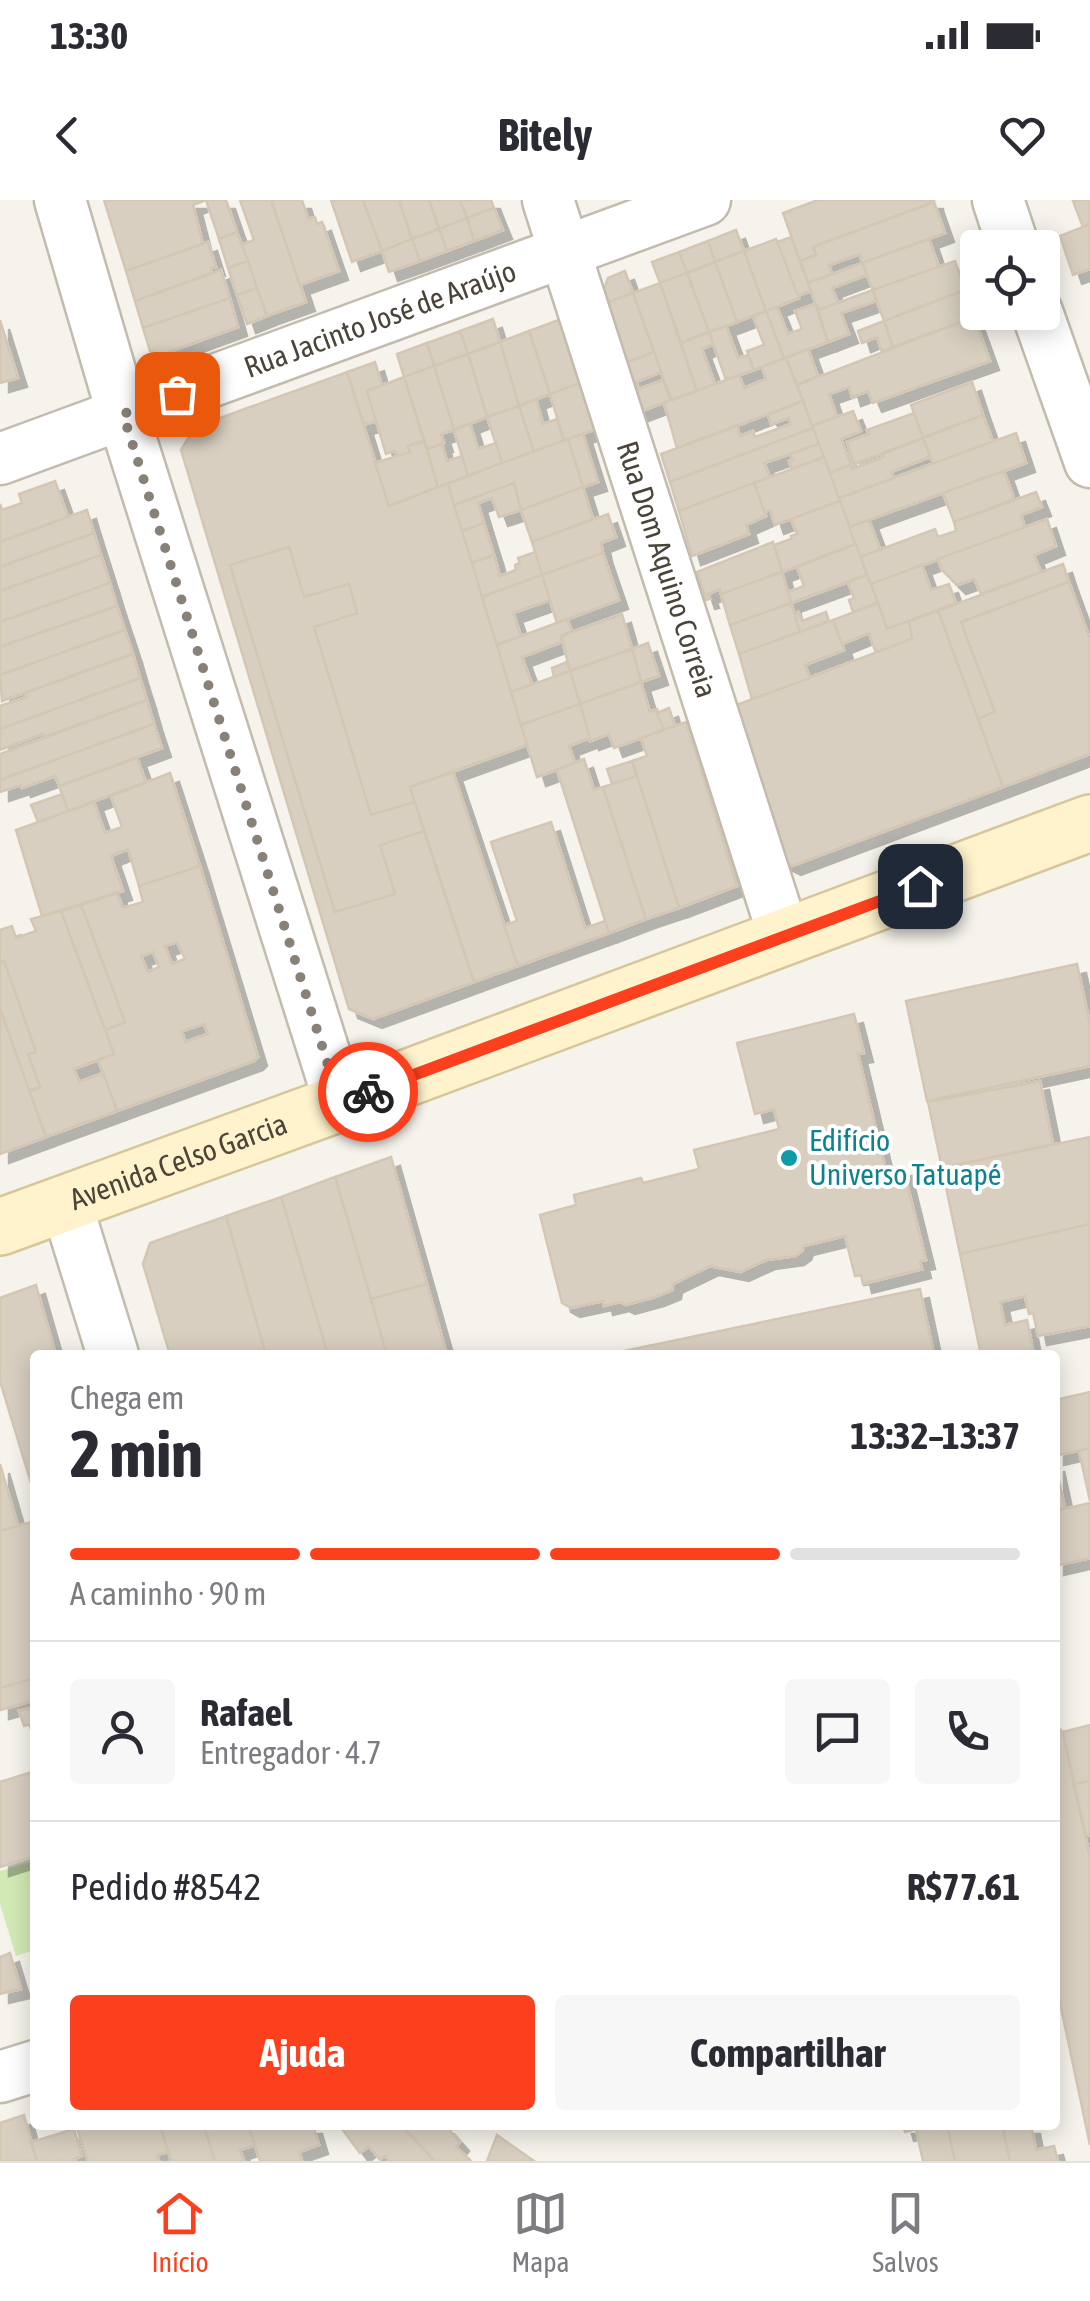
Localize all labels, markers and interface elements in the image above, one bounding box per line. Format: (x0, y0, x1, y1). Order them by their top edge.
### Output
text: 13:30 (50, 14, 128, 57)
icon: back (40, 108, 95, 163)
icon: heart (995, 108, 1050, 163)
text: Bitely (498, 109, 592, 161)
map controls (960, 230, 1060, 330)
button: locate (960, 230, 1060, 330)
street label: Rua Jacinto José de Araújo (239, 253, 520, 384)
pin (135, 352, 220, 437)
icon: bag (150, 367, 205, 422)
street label: Rua Dom Aquino Correia (610, 437, 724, 702)
pin (878, 844, 963, 929)
icon: home (893, 859, 948, 914)
courier (318, 1042, 418, 1142)
icon: bike (341, 1065, 396, 1120)
street label: Avenida Celso Garcia (65, 1106, 291, 1216)
place label: Edifício Universo Tatuapé (809, 1123, 1001, 1191)
marker: Edifício Universo Tatuapé (778, 1147, 800, 1169)
text: Chega em (70, 1379, 184, 1416)
text: 13:32–13:37 (850, 1414, 1020, 1457)
text: 2 min (70, 1416, 203, 1491)
text: A caminho · 90 m (70, 1575, 266, 1612)
button: person (70, 1679, 175, 1784)
button: chat (785, 1679, 890, 1784)
button: phone (915, 1679, 1020, 1784)
text: Rafael (200, 1691, 292, 1734)
text: Entregador · 4.7 (200, 1734, 381, 1771)
text: Pedido #8542 (70, 1865, 261, 1908)
text: R$77.61 (907, 1865, 1020, 1908)
button: Ajuda (70, 1995, 535, 2110)
button: Compartilhar (555, 1995, 1020, 2110)
tab: Início (151, 2186, 209, 2278)
tab: Mapa (511, 2186, 569, 2278)
tab: Salvos (872, 2186, 939, 2278)

